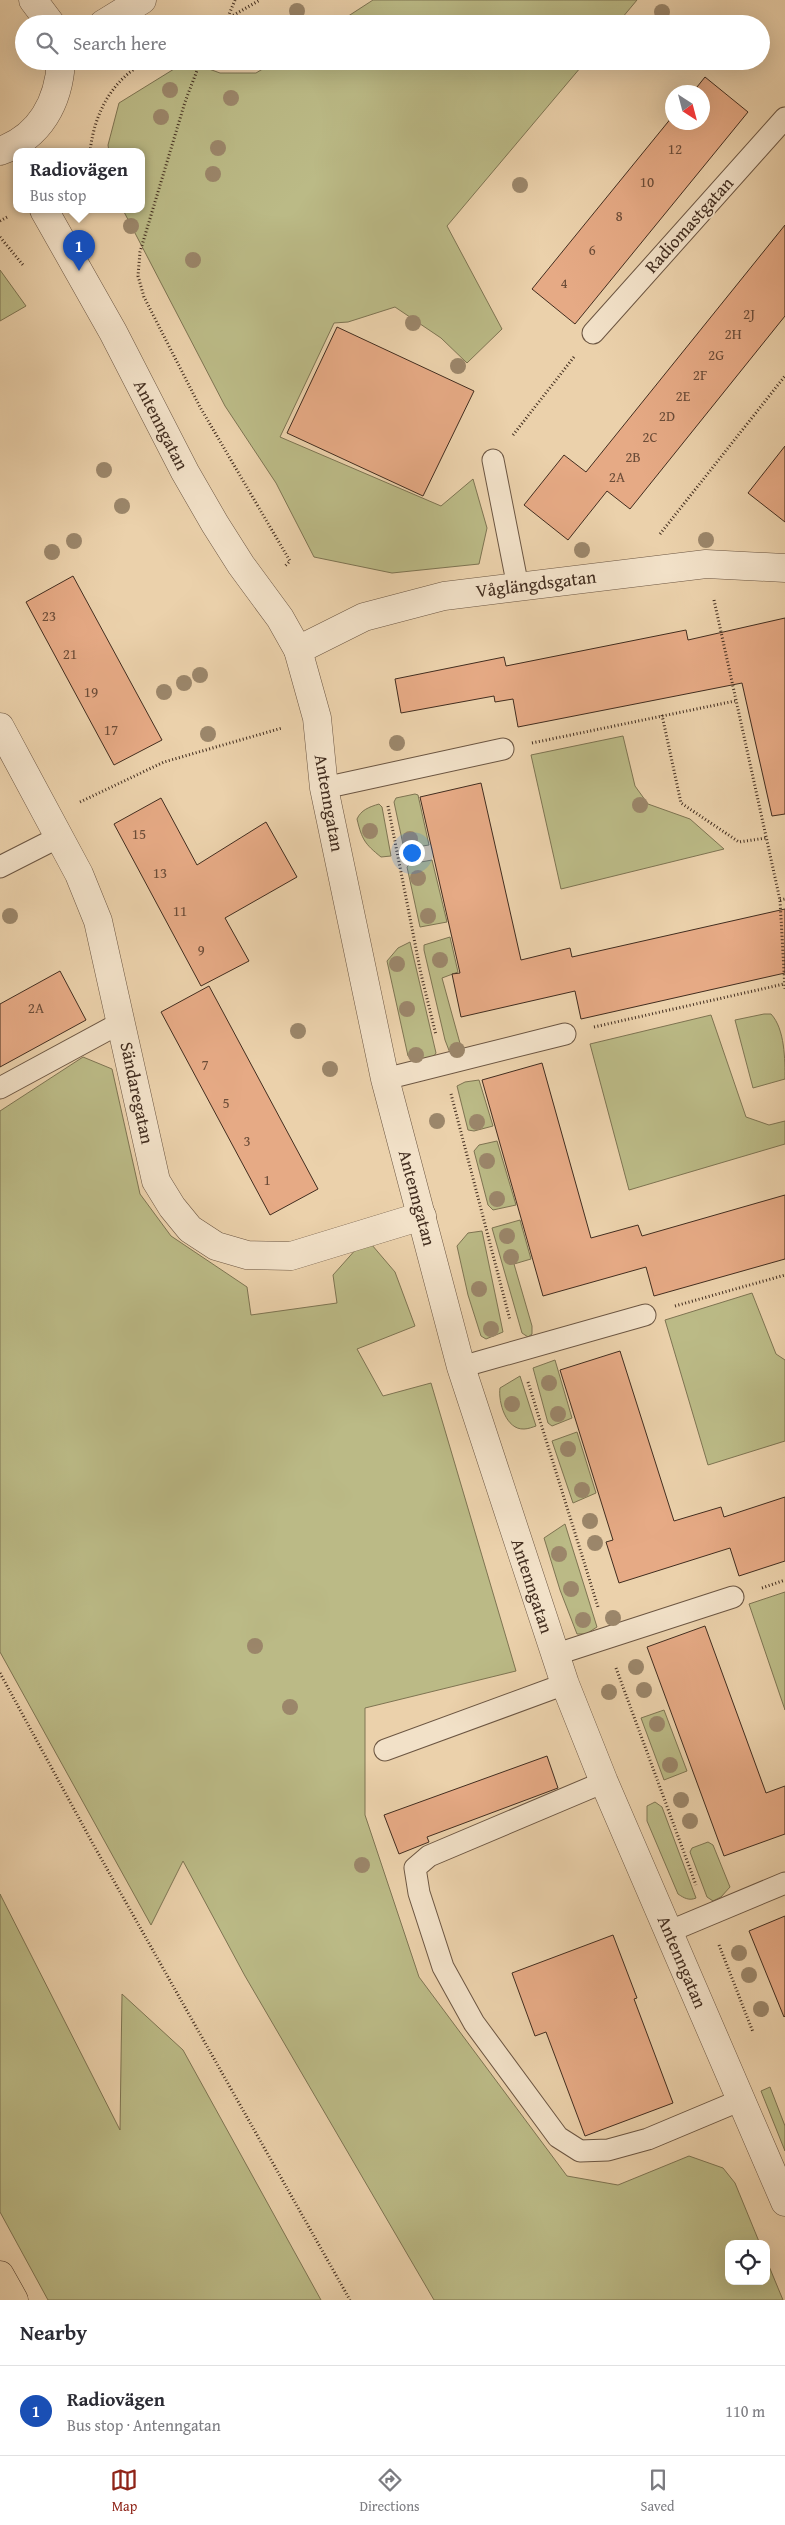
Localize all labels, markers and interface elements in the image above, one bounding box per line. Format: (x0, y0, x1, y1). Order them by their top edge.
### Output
search box (15, 15, 770, 70)
icon: search (33, 29, 61, 57)
text: Search here (73, 29, 167, 57)
north arrow (665, 85, 710, 130)
house number: 12 (668, 138, 682, 159)
popup (13, 148, 145, 213)
text: Radiovägen (30, 155, 128, 183)
street label: Radiomastgatan (638, 170, 739, 279)
house number: 10 (640, 171, 654, 192)
text: Bus stop (30, 183, 86, 207)
house number: 8 (615, 205, 623, 226)
pin: 1 (63, 230, 95, 271)
house number: 6 (588, 239, 596, 260)
house number: 4 (560, 272, 568, 293)
house number: 2J (743, 303, 755, 324)
house number: 2H (724, 323, 742, 344)
house number: 2G (708, 344, 724, 365)
house number: 2F (693, 364, 707, 385)
street label: Antenngatan (127, 375, 196, 475)
house number: 2E (676, 385, 691, 406)
house number: 2D (659, 405, 675, 426)
house number: 2C (642, 426, 658, 447)
house number: 2B (625, 446, 641, 467)
house number: 2A (609, 466, 625, 487)
street label: Våglängdsgatan (474, 563, 598, 604)
house number: 23 (42, 605, 56, 626)
house number: 21 (63, 643, 77, 664)
house number: 19 (84, 681, 98, 702)
house number: 17 (104, 719, 118, 740)
street label: Antenngatan (308, 752, 351, 854)
house number: 15 (132, 823, 146, 844)
your location (399, 840, 425, 866)
house number: 13 (153, 862, 167, 883)
house number: 11 (173, 900, 187, 921)
house number: 9 (197, 939, 205, 960)
house number: 2A (28, 997, 44, 1018)
street label: Sändaregatan (114, 1039, 161, 1146)
house number: 7 (201, 1054, 209, 1075)
house number: 5 (222, 1092, 230, 1113)
house number: 3 (243, 1130, 251, 1151)
street label: Antenngatan (392, 1147, 443, 1249)
house number: 1 (263, 1169, 271, 1190)
street label: Antenngatan (504, 1535, 561, 1637)
street label: Antenngatan (651, 1911, 714, 2012)
map controls (725, 2240, 770, 2285)
button: locate (725, 2240, 770, 2285)
text: Nearby (20, 2317, 87, 2348)
text: Radiovägen (67, 2385, 165, 2413)
text: 1 (32, 2399, 40, 2423)
text: 110 m (725, 2399, 765, 2423)
text: Bus stop · Antenngatan (67, 2413, 221, 2437)
tab: Map (110, 2466, 138, 2516)
tab: Directions (359, 2466, 420, 2516)
tab: Saved (641, 2466, 675, 2516)

